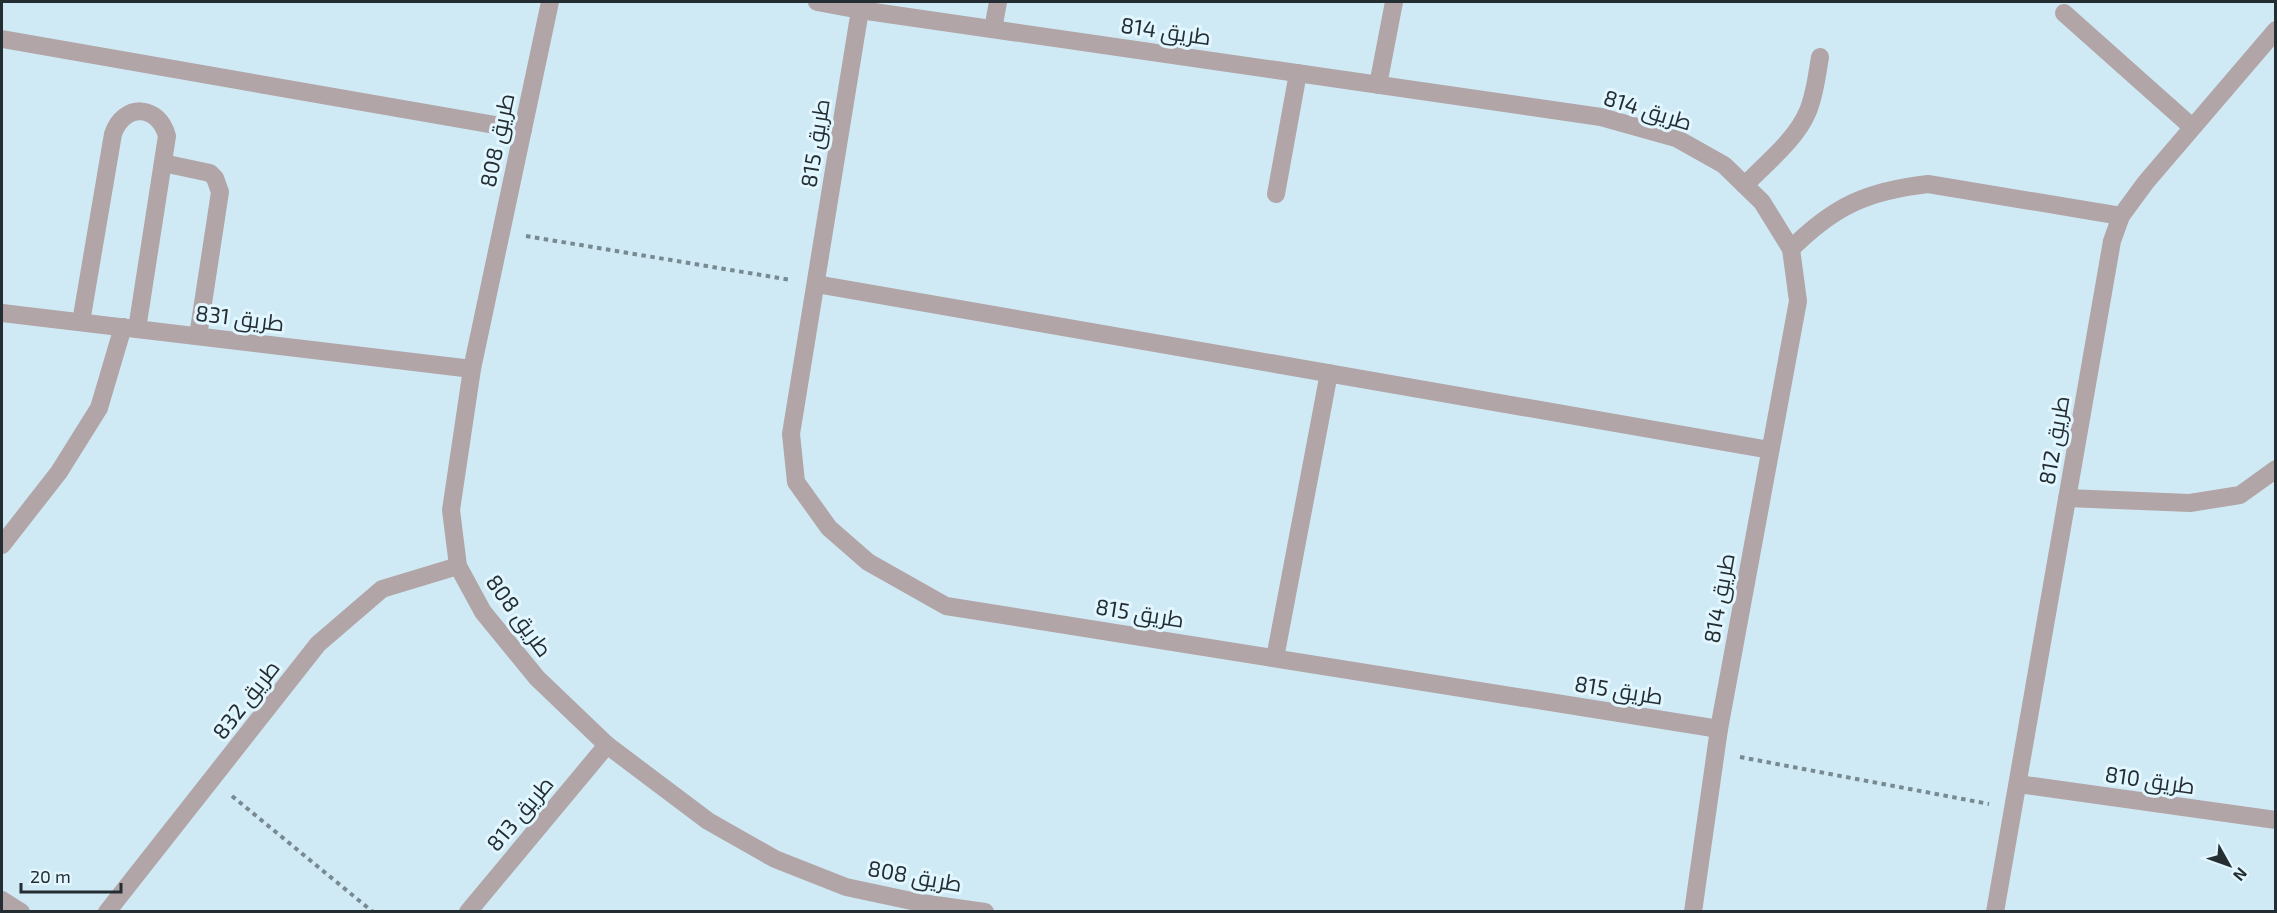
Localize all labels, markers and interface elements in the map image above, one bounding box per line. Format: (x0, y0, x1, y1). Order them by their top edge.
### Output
street label: طريق 814 (1119, 11, 1213, 51)
street label: طريق 814 (1600, 83, 1695, 137)
street label: طريق 808 (473, 91, 521, 190)
street label: طريق 815 (794, 97, 836, 189)
street label: طريق 831 (194, 299, 286, 337)
street label: طريق 812 (2032, 394, 2076, 487)
street label: طريق 814 (1697, 551, 1741, 645)
street label: طريق 808 (480, 569, 558, 662)
street label: طريق 815 (1094, 592, 1186, 634)
street label: طريق 832 (206, 654, 285, 745)
street label: طريق 815 (1573, 669, 1665, 711)
street label: طريق 810 (2103, 760, 2197, 800)
street label: طريق 813 (480, 770, 559, 857)
north arrow (2199, 835, 2259, 895)
street label: طريق 808 (866, 854, 964, 898)
scale bar (21, 856, 122, 894)
text: N (2230, 864, 2252, 885)
text: 20 m (30, 865, 71, 887)

